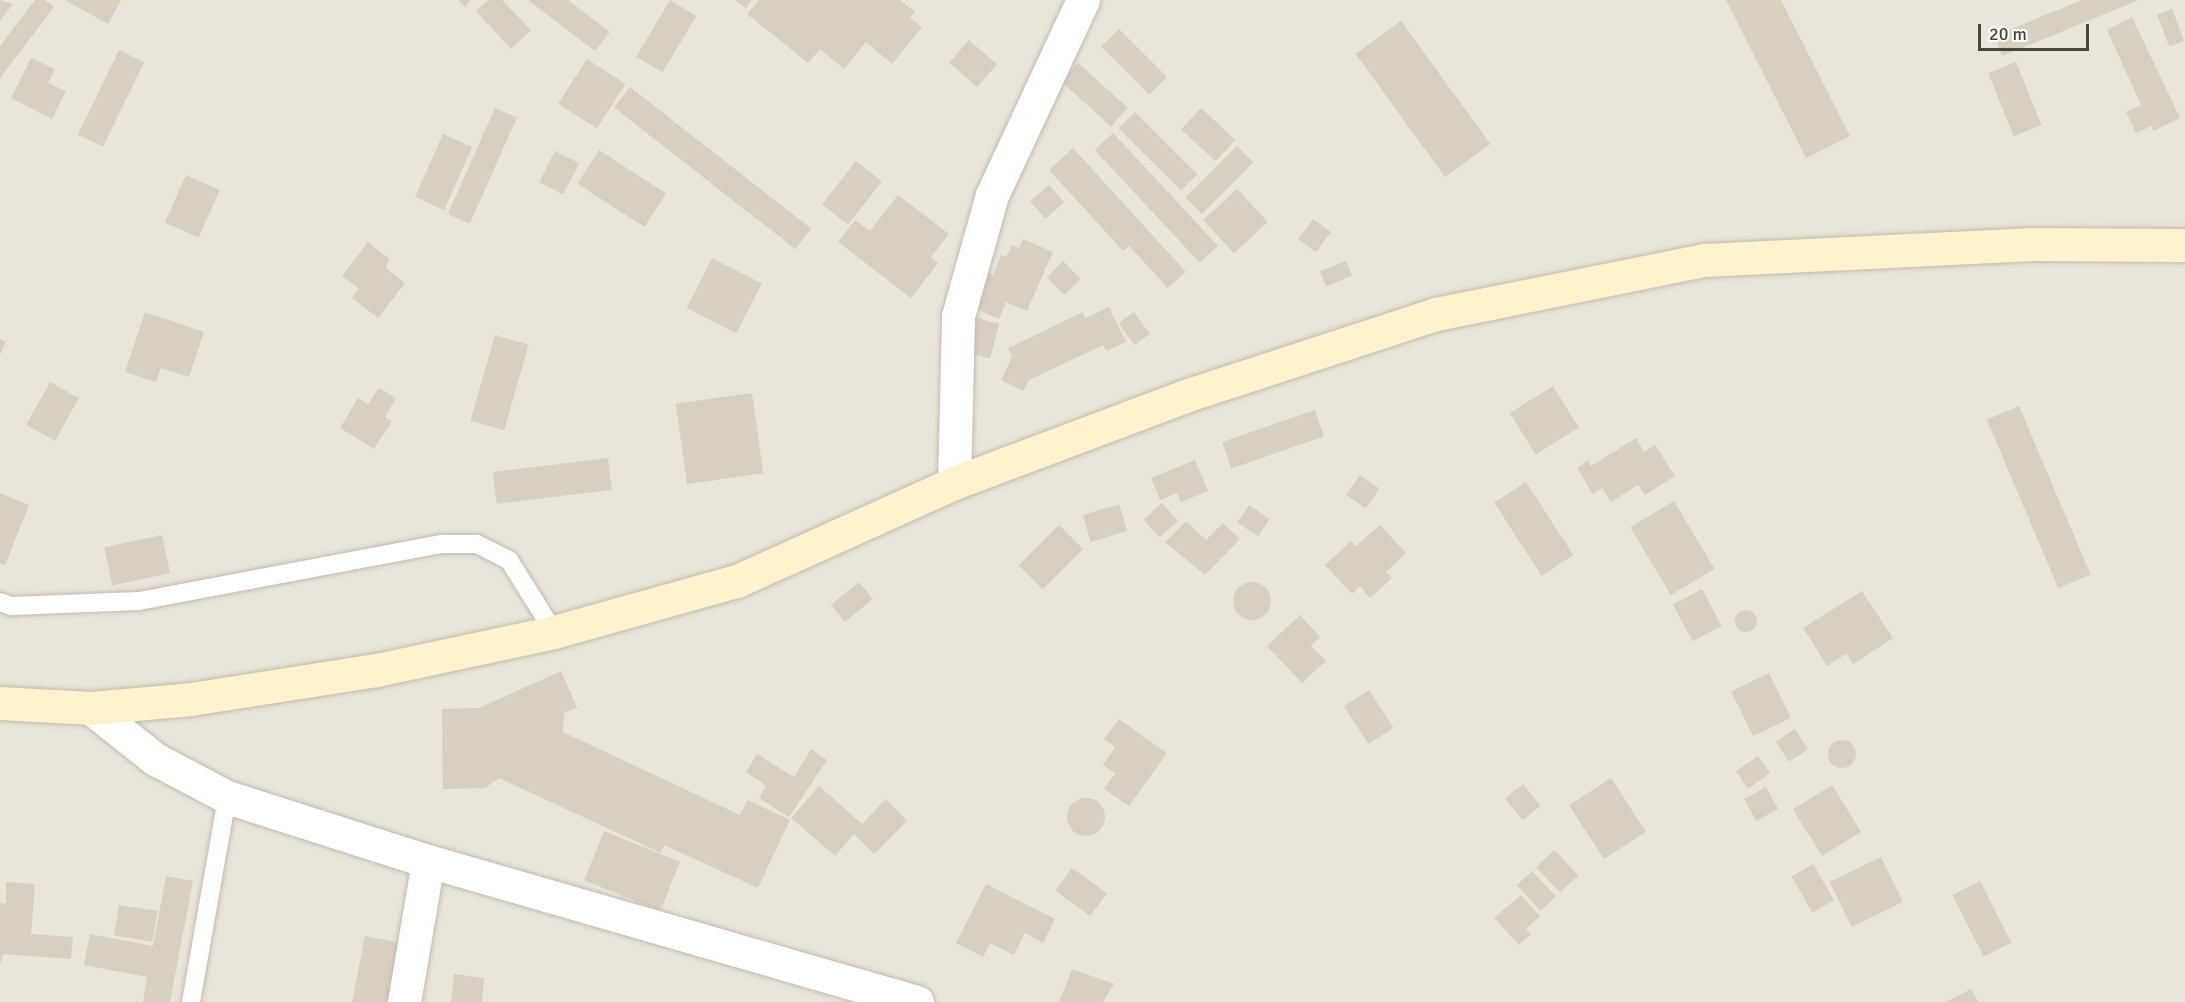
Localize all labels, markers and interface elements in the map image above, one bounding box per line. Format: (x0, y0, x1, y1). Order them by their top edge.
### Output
scale bar (1981, 12, 2092, 50)
text: 20 m (1989, 23, 2027, 45)

